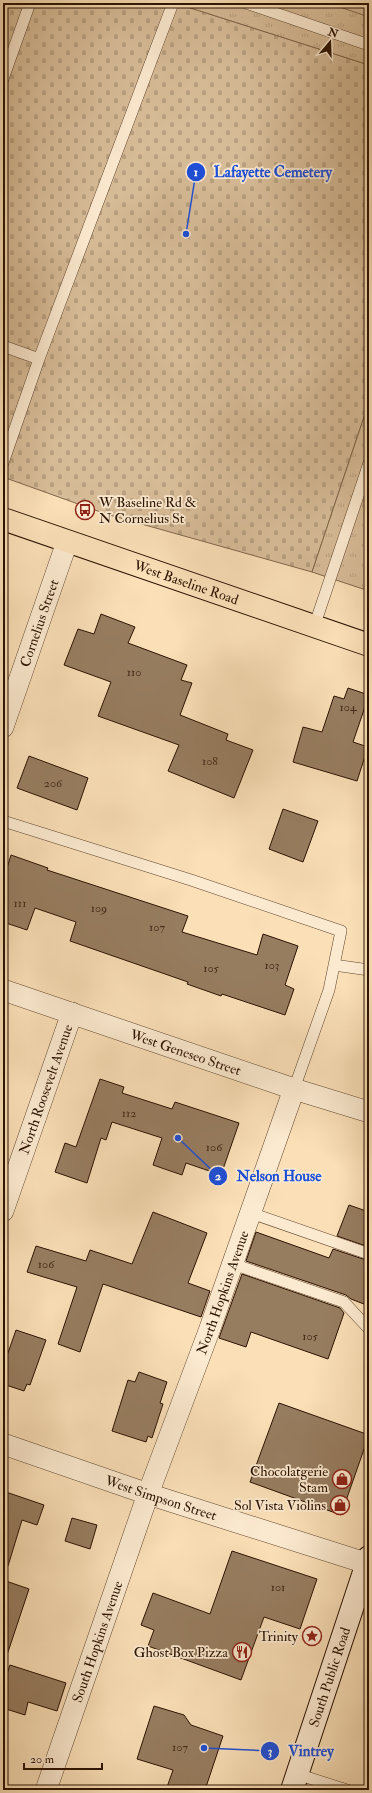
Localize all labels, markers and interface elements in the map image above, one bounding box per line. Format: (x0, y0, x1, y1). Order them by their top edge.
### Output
north arrow (310, 22, 350, 62)
text: N (325, 25, 341, 41)
callout: Lafayette Cemetery (186, 159, 340, 186)
text: Lafayette Cemetery (214, 163, 334, 183)
text: 1 (194, 165, 198, 180)
place label: W Baseline Rd & N Cornelius St (98, 494, 197, 527)
bus stop icon: W Baseline Rd & N Cornelius St (74, 499, 96, 521)
street label: West Baseline Road (131, 556, 241, 609)
street label: Cornelius Street (16, 577, 63, 669)
house number: 110 (127, 665, 141, 680)
house number: 104 (340, 700, 357, 715)
house number: 108 (202, 754, 218, 769)
house number: 206 (44, 776, 63, 791)
house number: 111 (14, 896, 26, 911)
house number: 109 (91, 901, 107, 916)
house number: 107 (149, 920, 165, 935)
house number: 103 (265, 958, 279, 973)
house number: 105 (203, 961, 220, 976)
street label: North Roosevelt Avenue (15, 1022, 76, 1157)
street label: West Geneseo Street (127, 1026, 244, 1080)
house number: 112 (122, 1106, 136, 1121)
house number: 106 (206, 1140, 223, 1155)
callout: Nelson House (208, 1163, 329, 1190)
text: Nelson House (236, 1167, 322, 1186)
text: 2 (215, 1169, 221, 1184)
street label: North Hopkins Avenue (193, 1228, 253, 1357)
house number: 106 (38, 1257, 55, 1272)
house number: 105 (302, 1329, 319, 1344)
place label: Chocolatgerie Stam (250, 1463, 328, 1496)
shop icon: Chocolatgerie Stam (331, 1468, 353, 1490)
street label: West Simpson Street (102, 1472, 219, 1524)
shop icon: Sol Vista Violins (329, 1494, 351, 1516)
place label: Sol Vista Violins (234, 1497, 326, 1514)
street label: South Hopkins Avenue (69, 1578, 126, 1705)
house number: 101 (271, 1580, 285, 1595)
place icon: Trinity (301, 1625, 323, 1647)
street label: South Public Road (305, 1625, 354, 1729)
place label: Trinity (259, 1628, 299, 1646)
restaurant icon: Ghost Box Pizza (231, 1641, 253, 1663)
place label: Ghost Box Pizza (134, 1644, 228, 1661)
callout: Vintrey (260, 1737, 342, 1764)
house number: 107 (172, 1740, 188, 1755)
text: Vintrey (287, 1742, 335, 1762)
text: 3 (268, 1744, 273, 1759)
scale bar (24, 1745, 102, 1771)
text: 20 m (30, 1752, 55, 1767)

